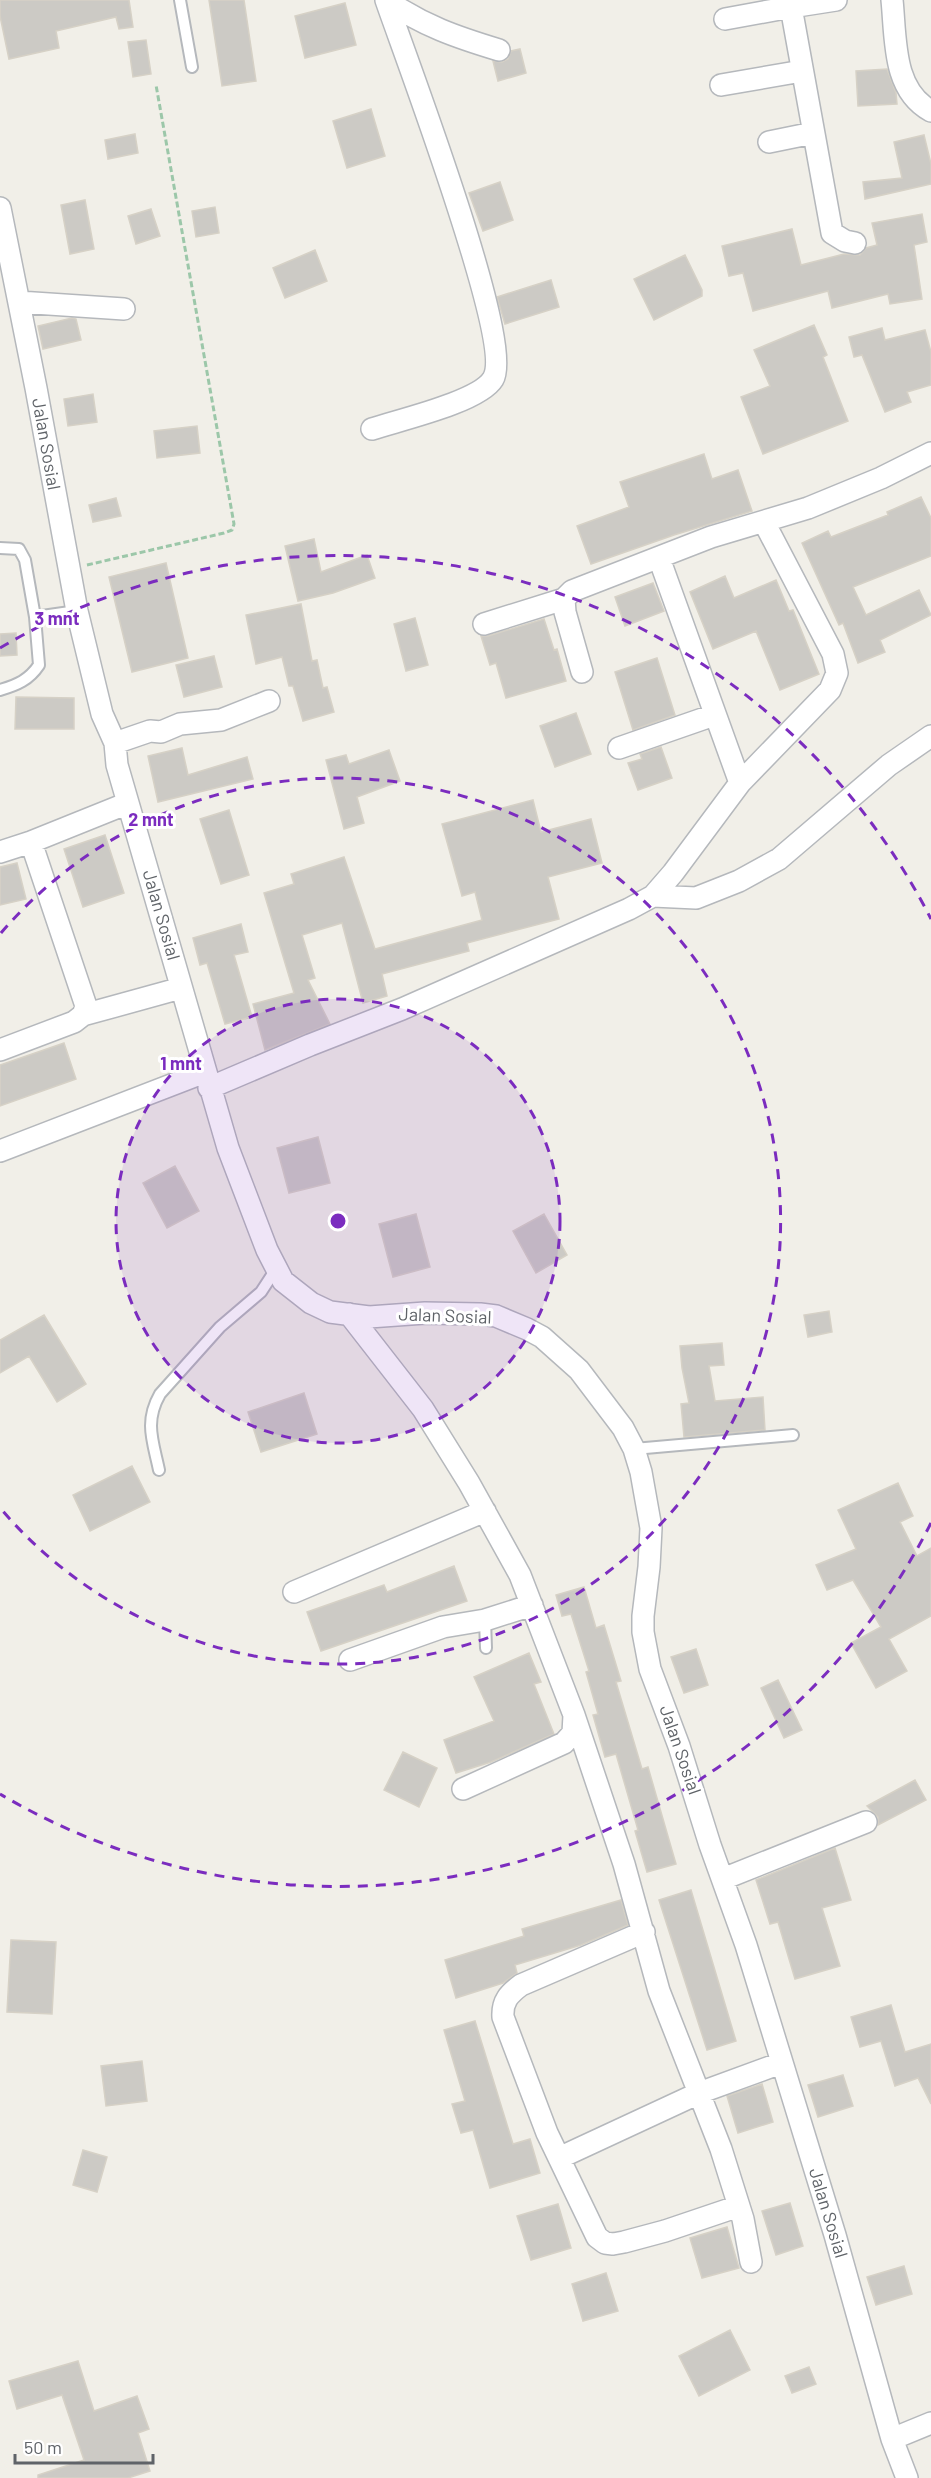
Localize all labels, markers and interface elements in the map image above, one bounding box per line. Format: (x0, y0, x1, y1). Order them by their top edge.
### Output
street label: Jalan Sosial (28, 396, 66, 492)
text: 3 mnt (34, 607, 80, 629)
text: 2 mnt (128, 808, 174, 830)
street label: Jalan Sosial (139, 867, 185, 963)
text: 1 mnt (160, 1052, 202, 1074)
centre of rings (328, 1211, 348, 1231)
street label: Jalan Sosial (398, 1302, 492, 1328)
street label: Jalan Sosial (655, 1702, 707, 1797)
street label: Jalan Sosial (805, 2165, 853, 2260)
scale bar (15, 2427, 153, 2465)
text: 50 m (24, 2436, 62, 2458)

